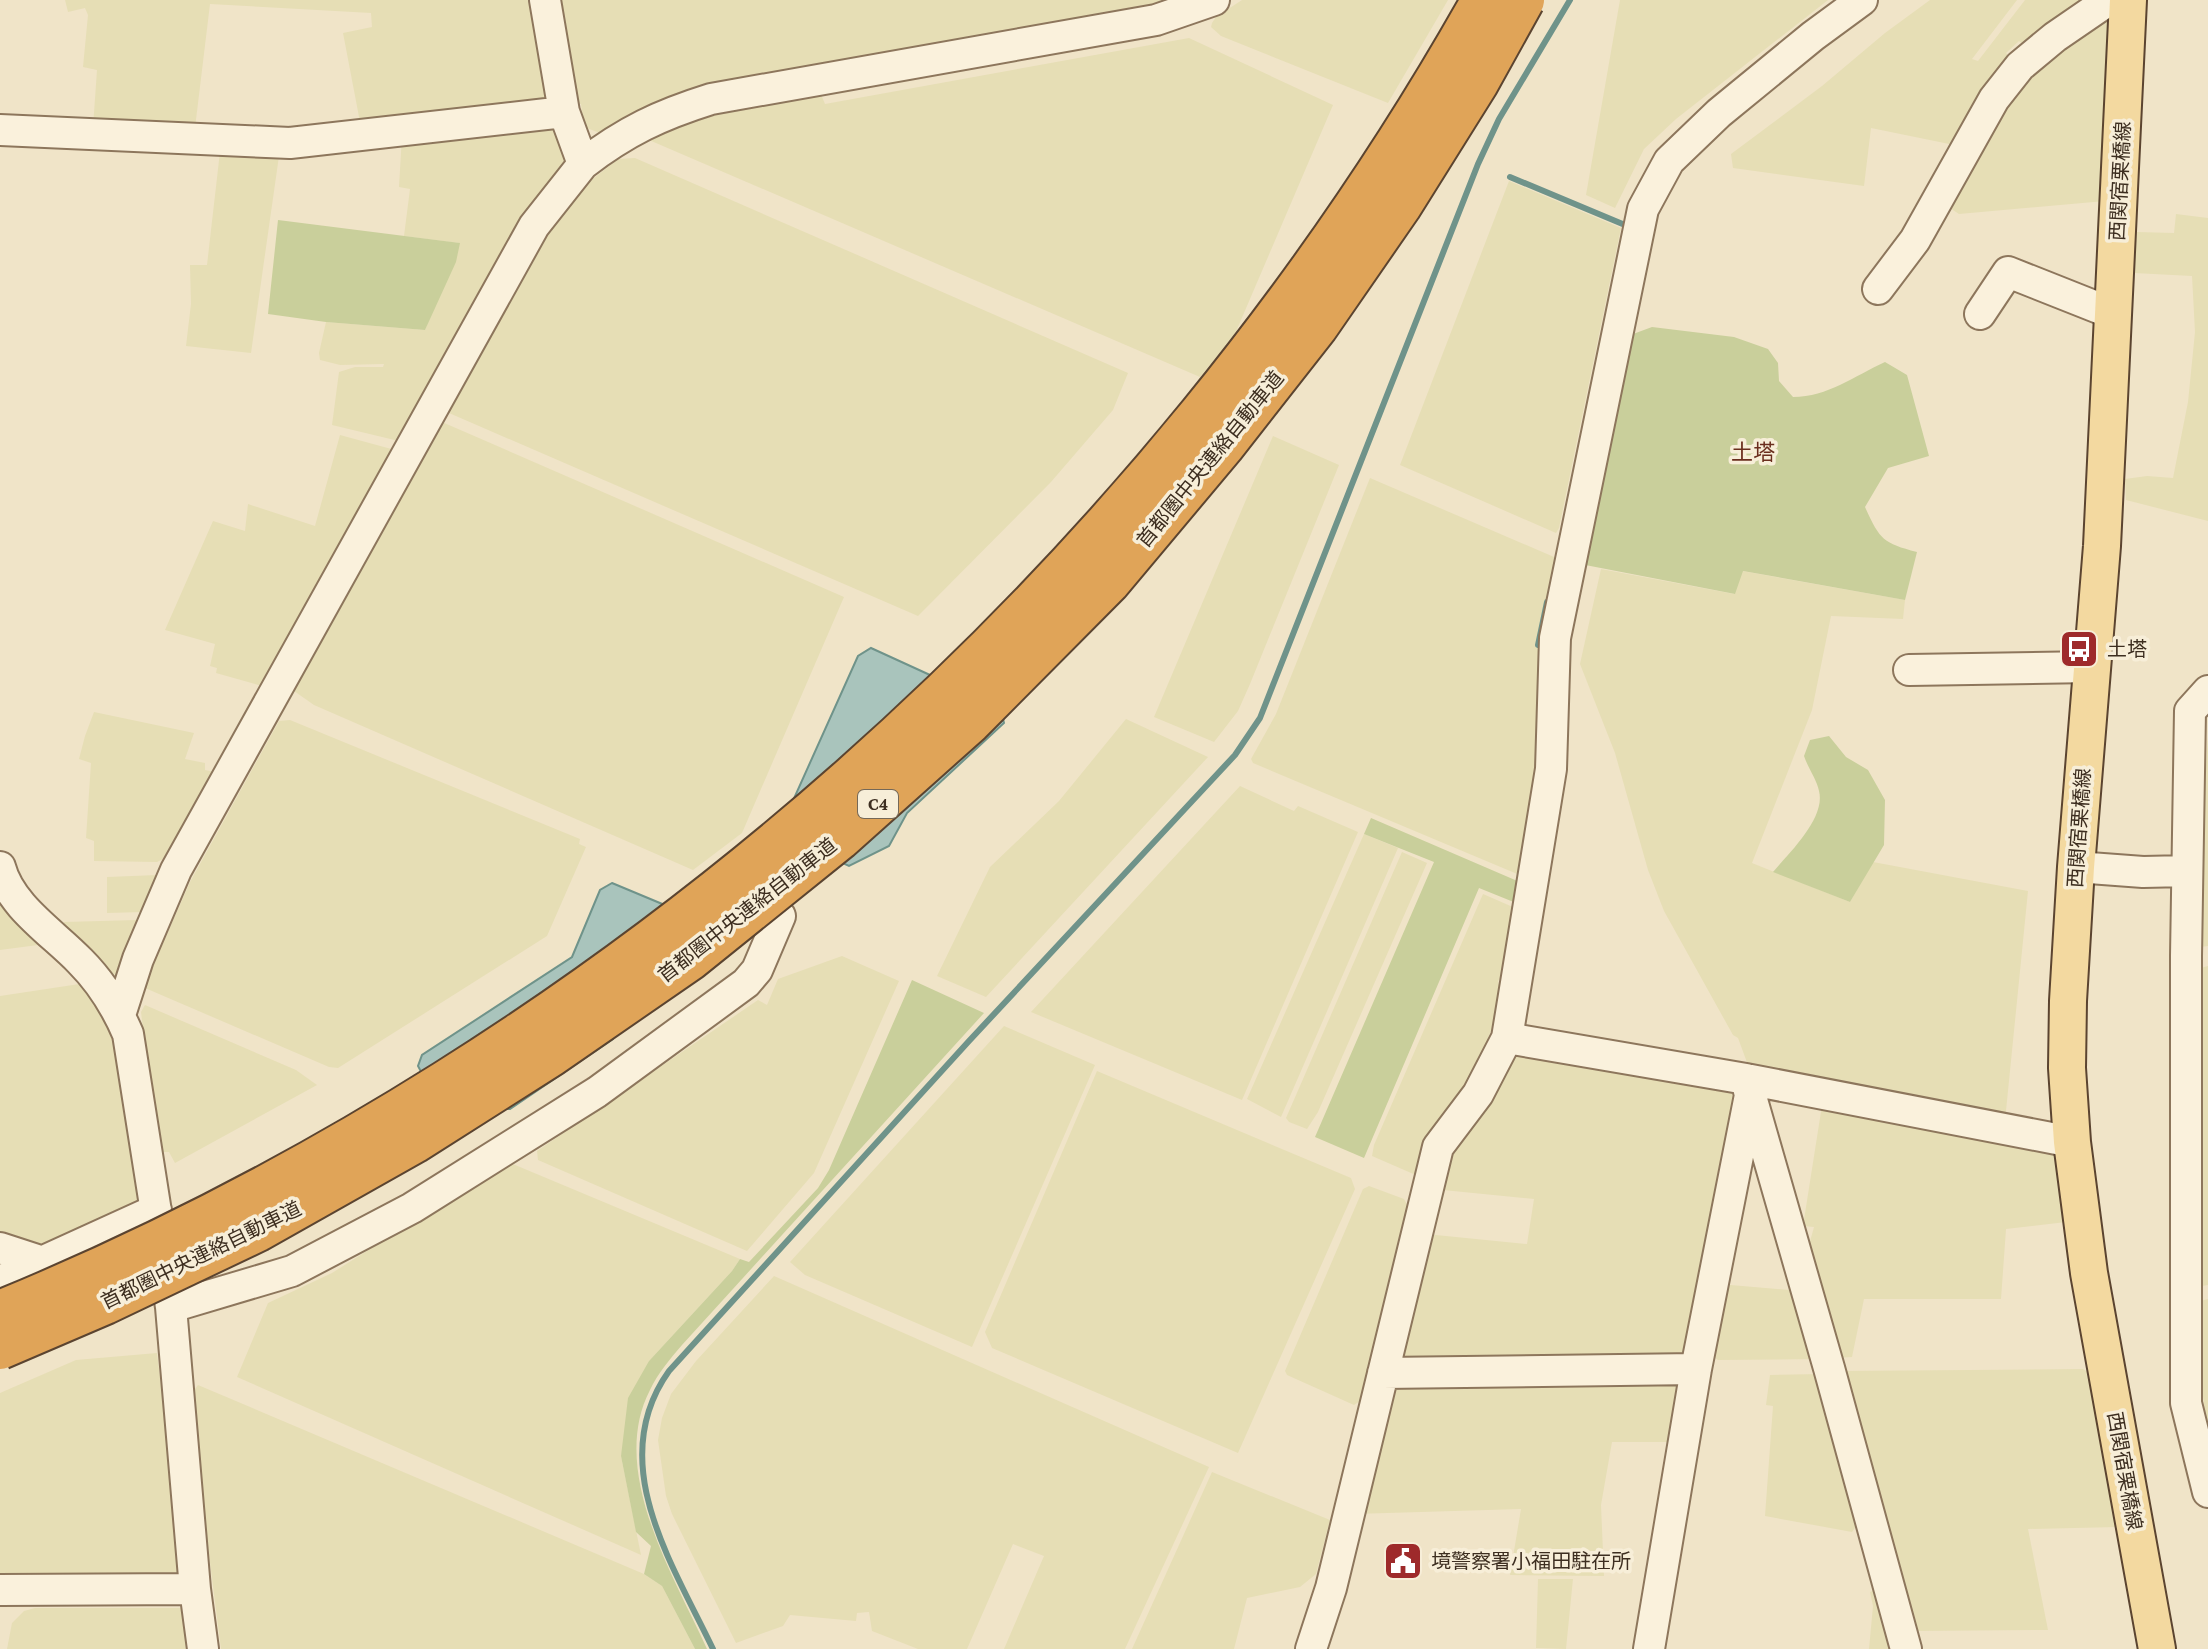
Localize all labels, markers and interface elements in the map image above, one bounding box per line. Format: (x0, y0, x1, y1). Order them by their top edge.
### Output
street label: 西関宿栗橋線 (2106, 121, 2134, 241)
street label: 首都圏中央連絡自動車道 (1132, 367, 1288, 551)
district label: 土塔 (1731, 440, 1775, 465)
bus stop icon: 土塔 (2058, 628, 2100, 670)
place label: 土塔 (2107, 638, 2147, 660)
street label: 西関宿栗橋線 (2064, 767, 2094, 889)
road number: C4 (858, 790, 898, 818)
street label: 首都圏中央連絡自動車道 (654, 834, 840, 986)
street label: 首都圏中央連絡自動車道 (97, 1197, 305, 1313)
street label: 西関宿栗橋線 (2104, 1410, 2146, 1532)
public building icon: 境警察署小福田駐在所 (1382, 1540, 1424, 1582)
place label: 境警察署小福田駐在所 (1431, 1550, 1631, 1572)

